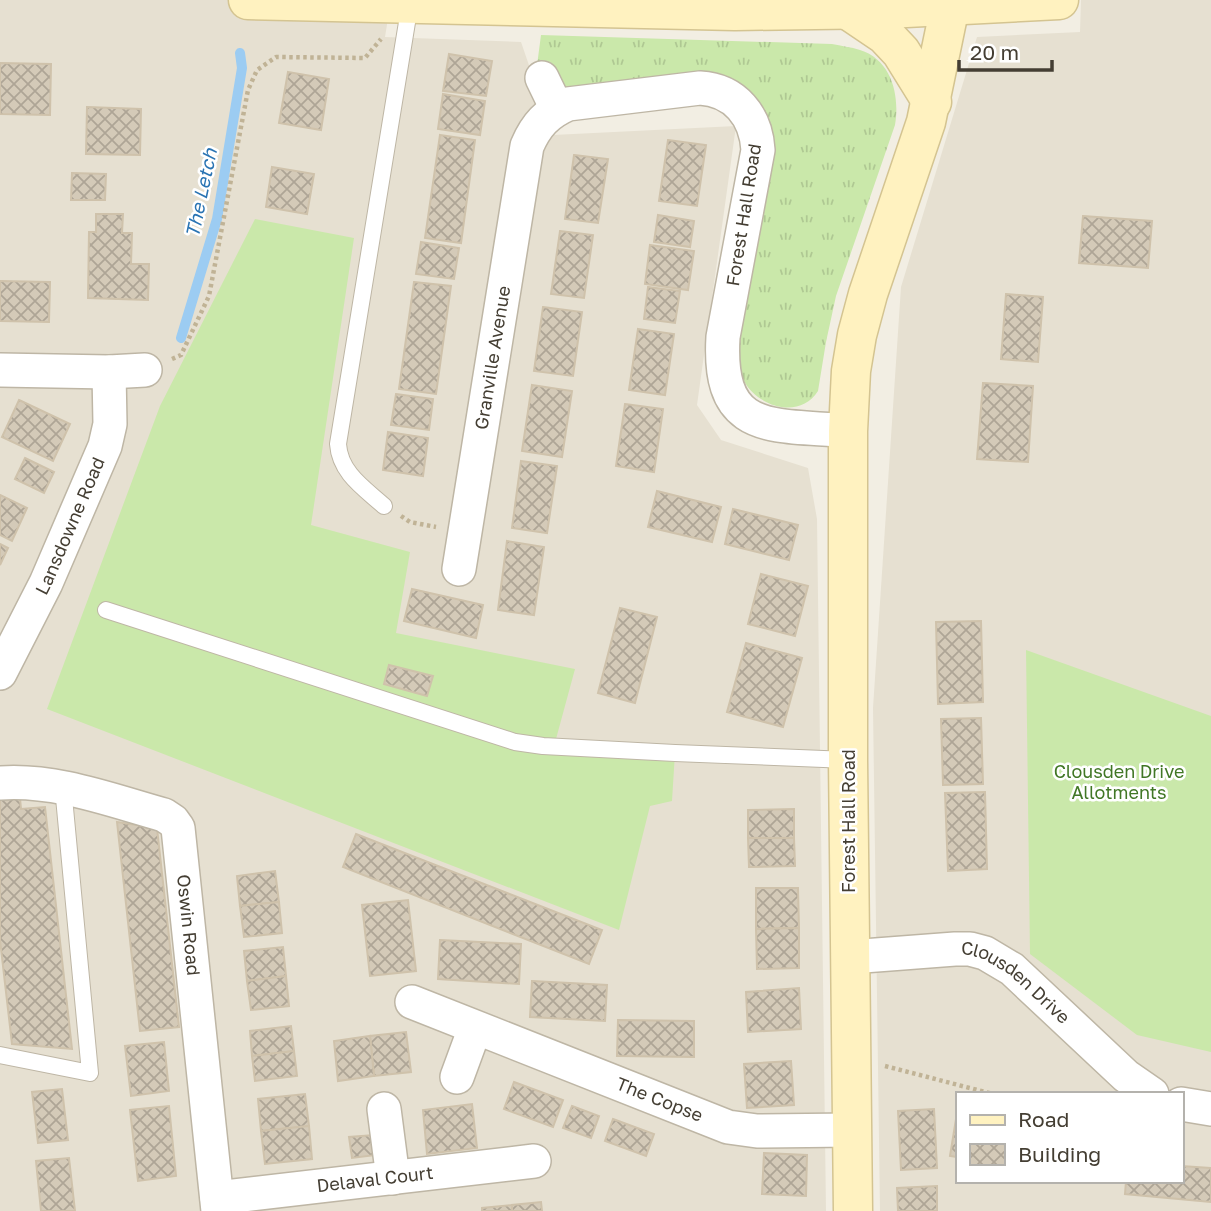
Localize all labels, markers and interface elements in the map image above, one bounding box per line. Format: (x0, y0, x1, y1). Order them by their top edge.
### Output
scale bar (959, 28, 1052, 72)
text: 20 m (970, 39, 1019, 65)
street label: Forest Hall Road (721, 142, 765, 288)
water label: The Letch (180, 145, 221, 240)
street label: Granville Avenue (470, 284, 514, 431)
street label: Lansdowne Road (30, 454, 109, 598)
street label: Forest Hall Road (837, 749, 859, 893)
park label: Clousden Drive Allotments (1054, 760, 1184, 803)
street label: Oswin Road (173, 873, 205, 977)
street label: Clousden Drive (961, 937, 1075, 1028)
street label: The Copse (613, 1072, 706, 1126)
legend (956, 1092, 1183, 1183)
text: Road (1018, 1106, 1069, 1132)
text: Building (1018, 1141, 1101, 1167)
street label: Delaval Court (315, 1161, 434, 1196)

